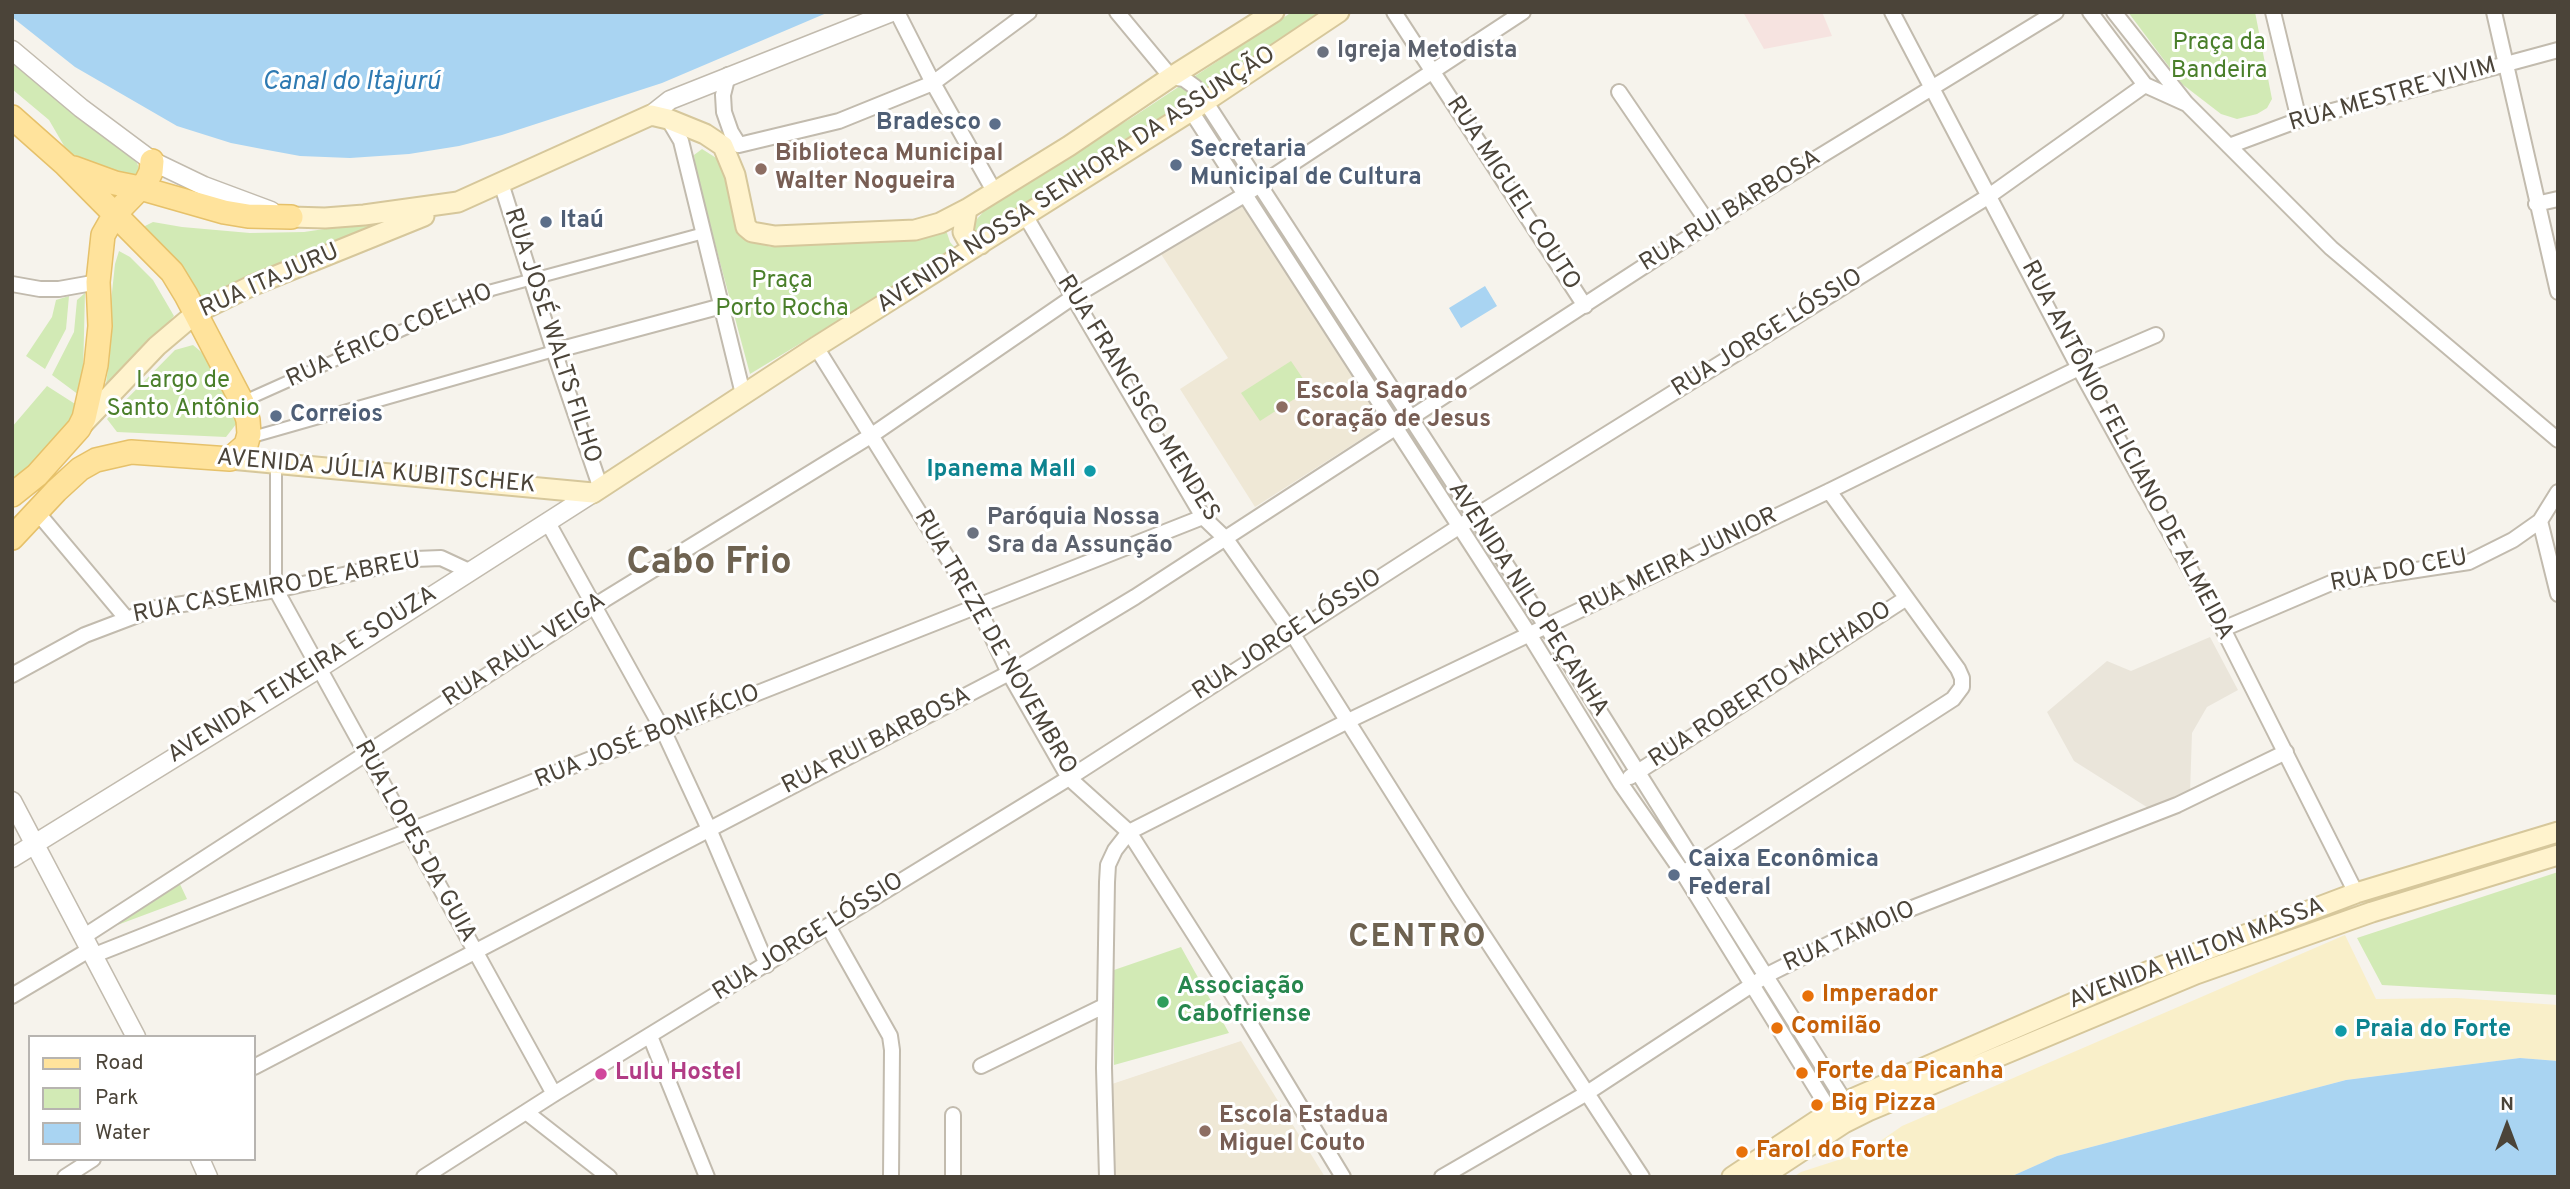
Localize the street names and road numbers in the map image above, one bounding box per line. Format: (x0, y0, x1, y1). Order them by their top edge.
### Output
street label: AVENIDA NOSSA SENHORA DA ASSUNÇÃO (872, 41, 1282, 321)
street label: RUA MESTRE VIVIM (2286, 53, 2500, 139)
street label: RUA MIGUEL COUTO (1439, 92, 1585, 296)
street label: RUA RUI BARBOSA (1635, 145, 1827, 279)
street label: RUA JOSÉ WALTS FILHO (496, 205, 606, 467)
street label: RUA ITAJURU (196, 238, 344, 326)
street label: RUA ANTÔNIO FELICIANO DE ALMEIDA (2013, 256, 2239, 646)
street label: RUA JORGE LÓSSIO (1667, 264, 1869, 404)
street label: RUA FRANCISCO MENDES (1049, 271, 1225, 527)
street label: RUA ÉRICO COELHO (282, 279, 498, 395)
street label: AVENIDA JÚLIA KUBITSCHEK (215, 445, 537, 501)
street label: AVENIDA NILO PEÇANHA (1440, 477, 1614, 723)
street label: RUA MEIRA JUNIOR (1575, 502, 1783, 624)
street label: RUA TREZE DE NOVEMBRO (906, 506, 1082, 780)
street label: RUA DO CEU (2328, 545, 2470, 599)
street label: RUA CASEMIRO DE ABREU (131, 547, 423, 631)
street label: RUA JORGE LÓSSIO (1188, 564, 1388, 708)
street label: AVENIDA TEIXEIRA E SOUZA (163, 581, 443, 771)
street label: RUA RAUL VEIGA (438, 588, 612, 714)
street label: RUA ROBERTO MACHADO (1644, 597, 1898, 775)
street label: RUA JOSÉ BONIFÁCIO (531, 680, 765, 796)
street label: RUA RUI BARBOSA (778, 682, 976, 802)
street label: RUA LOPES DA GUIA (347, 736, 481, 948)
street label: RUA JORGE LÓSSIO (708, 868, 910, 1008)
street label: AVENIDA HILTON MASSA (2065, 893, 2329, 1017)
street label: RUA TAMOIO (1780, 896, 1920, 980)

